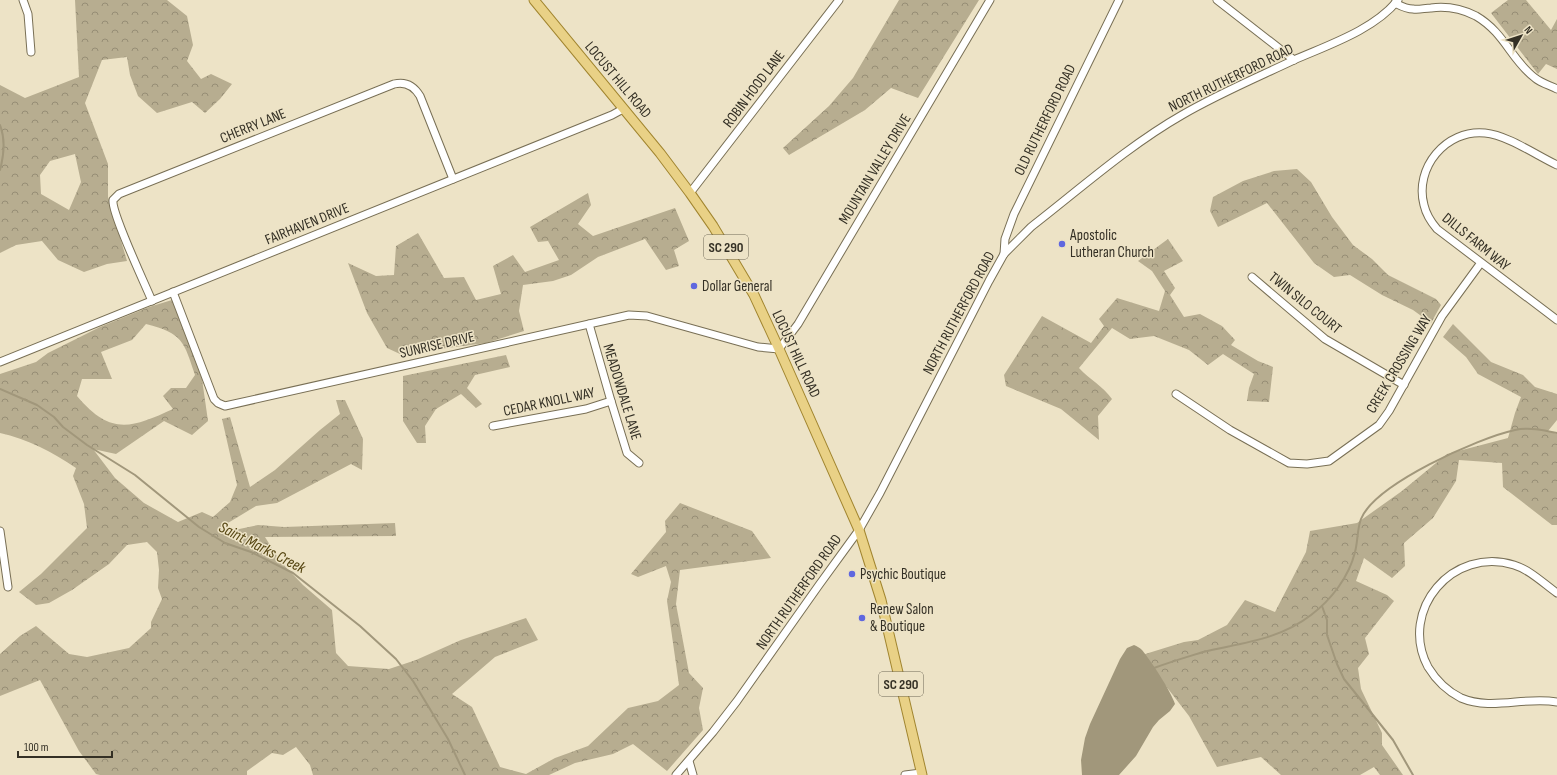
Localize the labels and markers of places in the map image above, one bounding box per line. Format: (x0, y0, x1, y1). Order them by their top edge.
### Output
place label: Apostolic Lutheran Church (1069, 226, 1154, 262)
marker: Apostolic Lutheran Church (1057, 239, 1067, 249)
place label: Dollar General (702, 277, 772, 296)
marker: Dollar General (689, 281, 699, 291)
place label: Psychic Boutique (860, 565, 946, 584)
marker: Psychic Boutique (847, 569, 857, 579)
place label: Renew Salon & Boutique (870, 600, 934, 636)
marker: Renew Salon & Boutique (857, 613, 867, 623)

